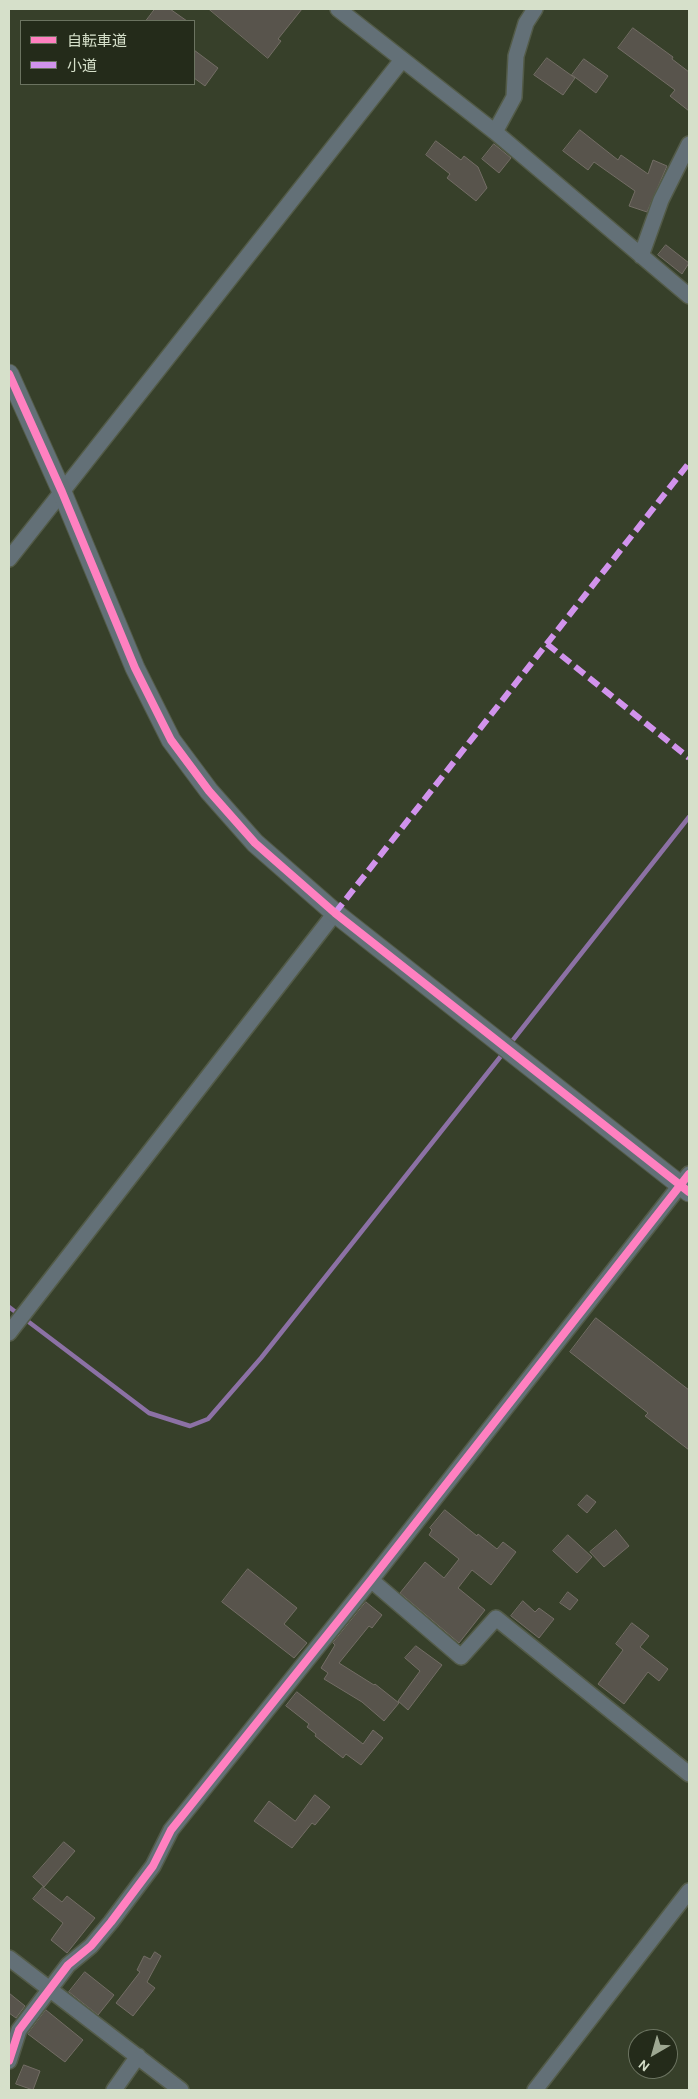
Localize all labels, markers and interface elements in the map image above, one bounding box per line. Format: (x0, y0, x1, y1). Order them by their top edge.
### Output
legend (20, 20, 195, 85)
text: 自転車道 (67, 32, 127, 50)
text: 小道 (67, 57, 97, 75)
north arrow (628, 2029, 678, 2079)
text: N (635, 2056, 653, 2075)

